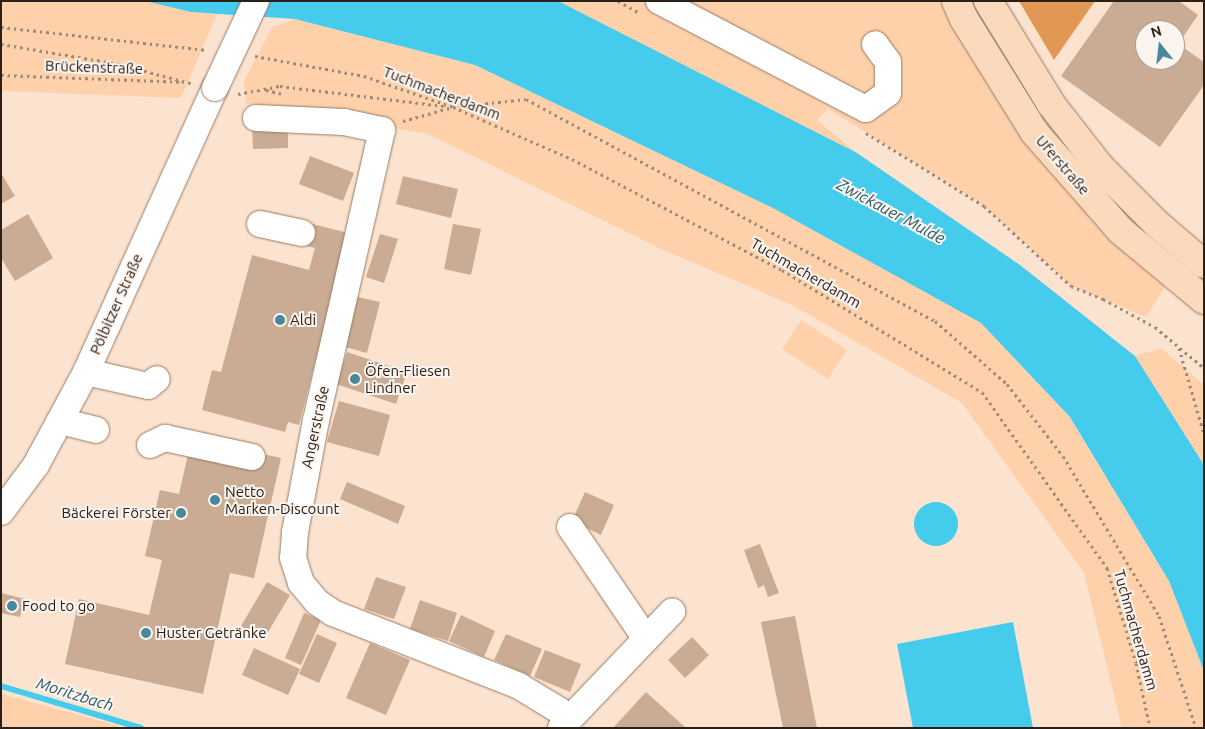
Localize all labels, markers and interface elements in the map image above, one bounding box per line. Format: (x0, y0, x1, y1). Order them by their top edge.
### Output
north arrow (1135, 20, 1185, 70)
text: N (1149, 22, 1163, 41)
street label: Brückenstraße (45, 56, 143, 78)
street label: Tuchmacherdamm (381, 62, 503, 124)
street label: Uferstraße (1032, 132, 1094, 198)
water label: Zwickauer Mulde (834, 174, 948, 248)
street label: Tuchmacherdamm (748, 234, 864, 312)
street label: Pölbitzer Straße (86, 251, 146, 357)
place label: Aldi (290, 311, 316, 329)
marker: Aldi (274, 314, 286, 326)
place label: Öfen-Fliesen Lindner (365, 361, 451, 396)
marker: Öfen-Fliesen Lindner (349, 373, 361, 385)
street label: Angerstraße (297, 384, 333, 470)
place label: Netto Marken-Discount (225, 482, 339, 517)
marker: Netto Marken-Discount (209, 494, 221, 506)
place label: Bäckerei Förster (61, 504, 171, 522)
marker: Bäckerei Förster (175, 507, 187, 519)
street label: Tuchmacherdamm (1110, 568, 1162, 692)
place label: Food to go (22, 597, 95, 615)
marker: Food to go (6, 600, 18, 612)
place label: Huster Getränke (156, 624, 266, 642)
marker: Huster Getränke (140, 627, 152, 639)
water label: Moritzbach (34, 673, 116, 715)

